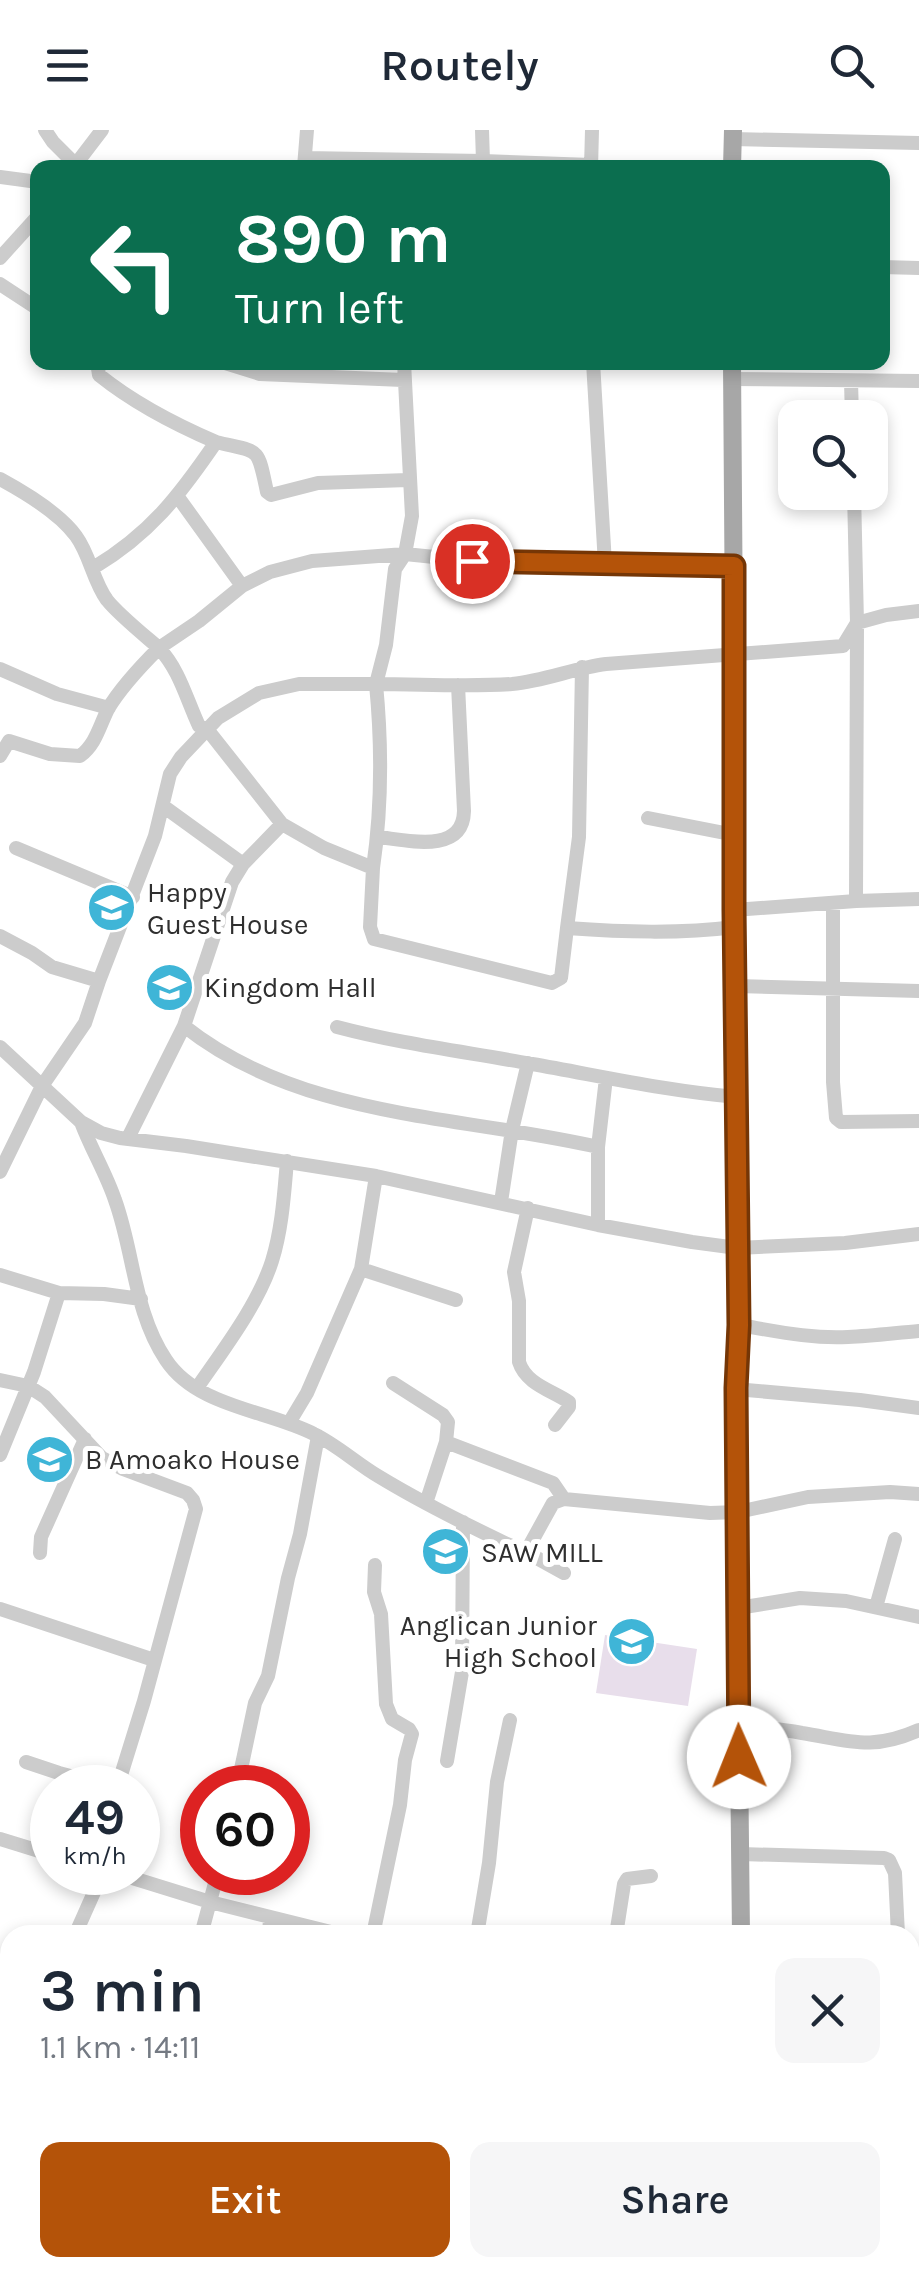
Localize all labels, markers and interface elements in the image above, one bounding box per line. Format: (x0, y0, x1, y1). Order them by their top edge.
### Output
icon: menu (40, 38, 95, 93)
icon: search (824, 38, 879, 93)
text: Routely (380, 39, 539, 91)
text: 890 m (235, 198, 451, 280)
icon: left (70, 200, 200, 330)
text: Turn left (235, 282, 404, 334)
map controls (778, 400, 888, 510)
button: search (778, 400, 888, 510)
pin (430, 519, 515, 604)
icon: arrive (445, 534, 500, 589)
place label: Happy Guest House (147, 876, 308, 941)
school or university icon: Happy Guest House (86, 882, 138, 934)
school or university icon: Kingdom Hall (143, 961, 195, 1013)
place label: Kingdom Hall (204, 971, 377, 1004)
school or university icon: B Amoako House (24, 1433, 76, 1485)
place label: B Amoako House (85, 1443, 300, 1476)
school or university icon: SAW MILL (420, 1526, 472, 1578)
place label: SAW MILL (481, 1536, 603, 1569)
place label: Anglican Junior High School (400, 1609, 598, 1674)
school or university icon: Anglican Junior High School (606, 1615, 658, 1667)
position arrow (687, 1705, 791, 1809)
speed limit sign: 60 (180, 1765, 310, 1895)
text: 49 (65, 1788, 125, 1847)
text: km/h (63, 1841, 127, 1870)
text: 3 min (40, 1956, 205, 2026)
button: close (775, 1958, 880, 2063)
text: 1.1 km · 14:11 (40, 2029, 200, 2066)
button: Exit (40, 2142, 450, 2257)
button: Share (470, 2142, 880, 2257)

